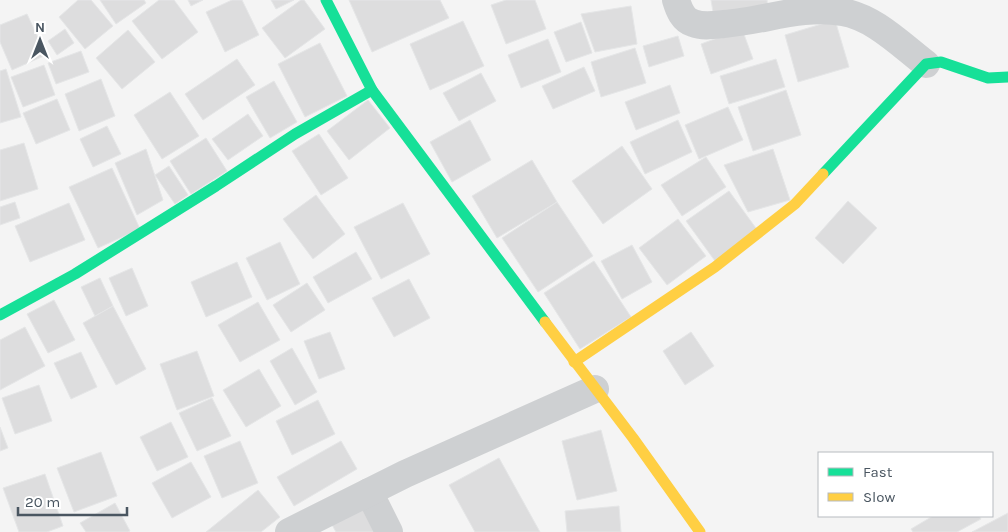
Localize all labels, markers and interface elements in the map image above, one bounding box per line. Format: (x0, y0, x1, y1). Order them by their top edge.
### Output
north arrow (15, 15, 65, 65)
text: N (35, 19, 45, 36)
legend (818, 452, 993, 517)
text: Fast (863, 463, 893, 481)
scale bar (18, 484, 126, 516)
text: Slow (863, 488, 895, 506)
text: 20 m (25, 493, 60, 511)

